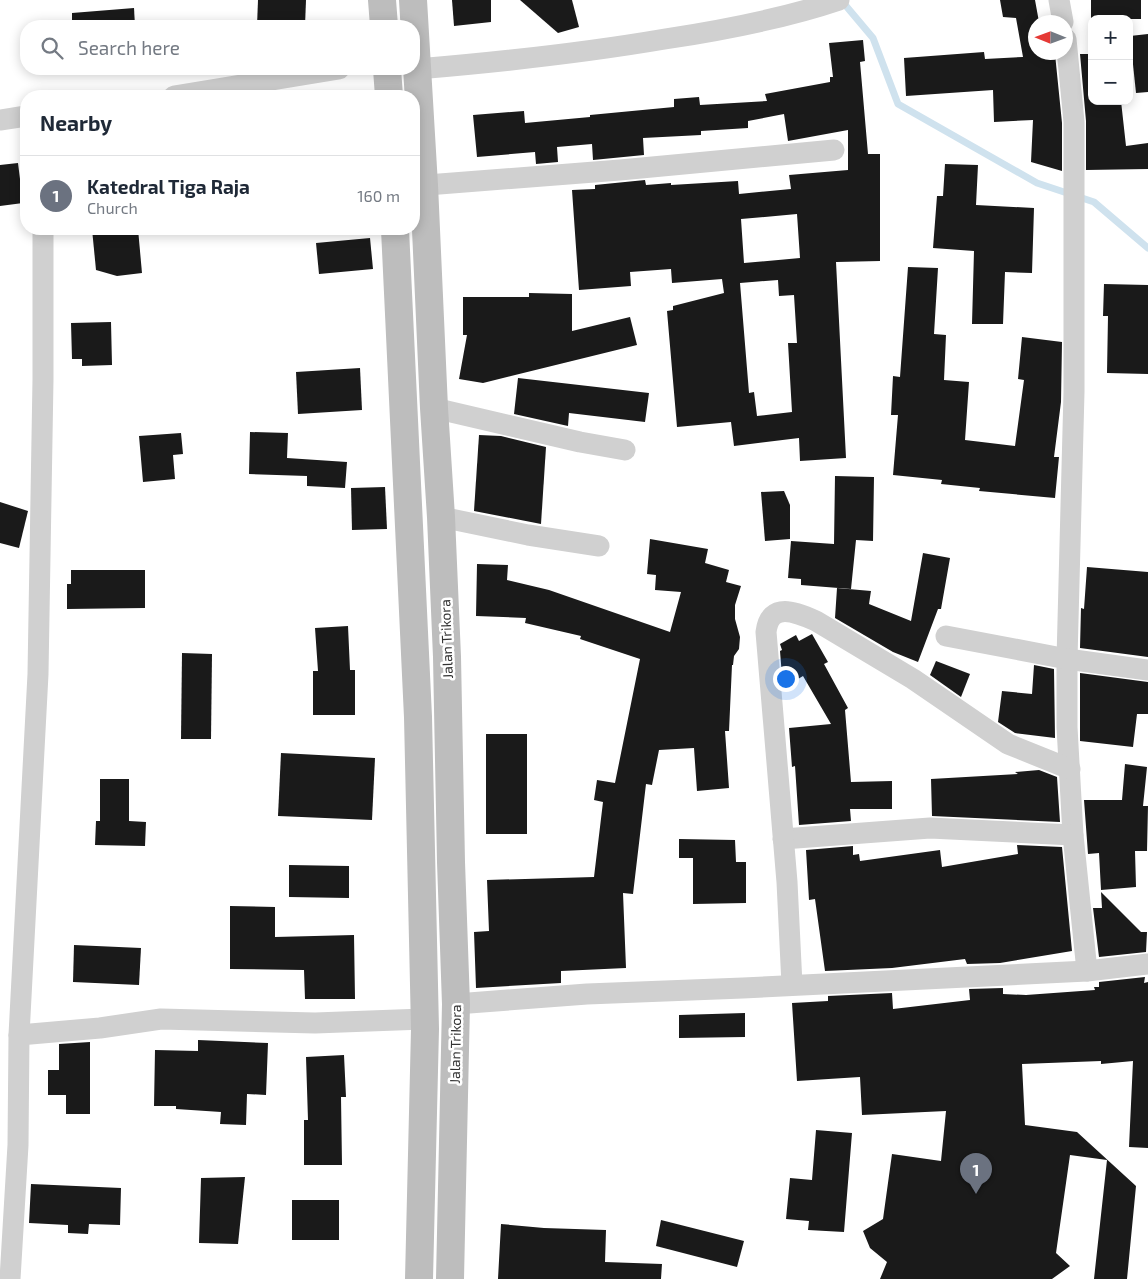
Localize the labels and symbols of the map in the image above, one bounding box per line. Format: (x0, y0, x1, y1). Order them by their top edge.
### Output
north arrow (1028, 15, 1073, 60)
street label: Jalan Trikora (436, 599, 456, 679)
your location (773, 666, 799, 692)
street label: Jalan Trikora (446, 1004, 464, 1084)
pin: 1 (960, 1153, 992, 1194)

